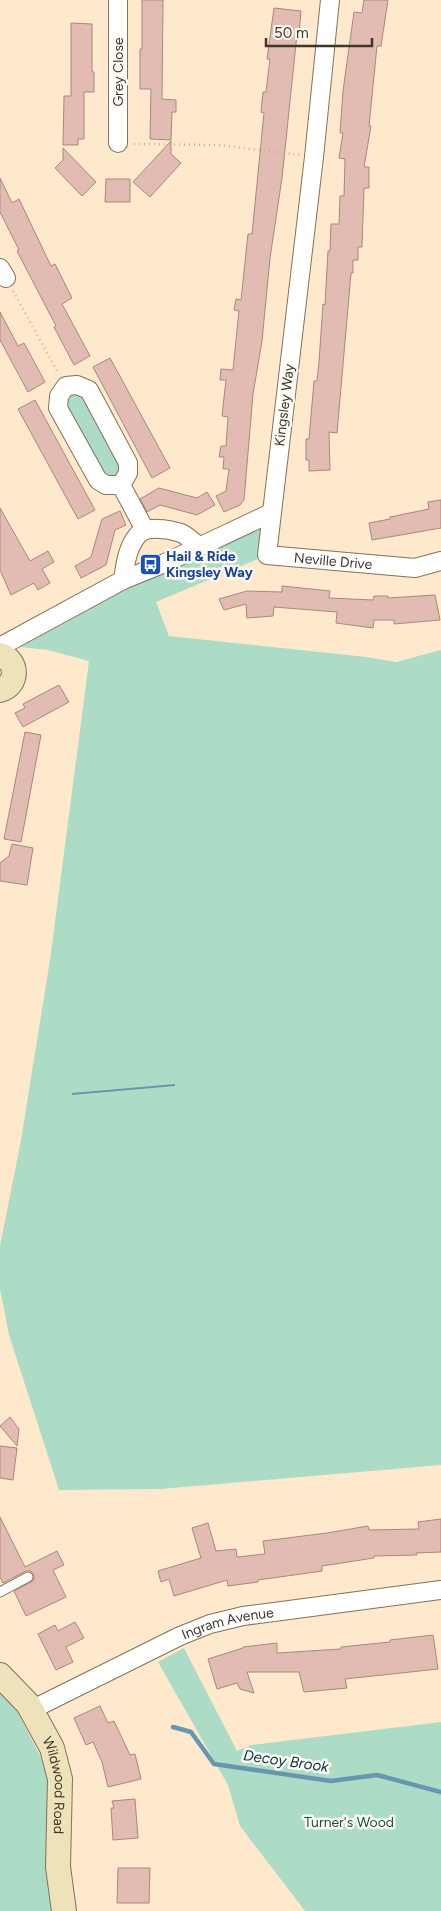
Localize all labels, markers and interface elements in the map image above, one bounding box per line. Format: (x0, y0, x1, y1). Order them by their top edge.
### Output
scale bar (266, 15, 372, 47)
text: 50 m (274, 24, 309, 42)
street label: Grey Close (110, 37, 127, 107)
street label: Kingsley Way (271, 362, 298, 447)
place label: Hail & Ride Kingsley Way (166, 548, 254, 581)
street label: Neville Drive (293, 549, 373, 573)
bus stop icon: Hail & Ride Kingsley Way (138, 552, 162, 576)
street label: Ingram Avenue (179, 1604, 275, 1643)
street label: Wildwood Road (38, 1734, 68, 1834)
water label: Decoy Brook (242, 1746, 330, 1776)
park label: Turner's Wood (304, 1814, 394, 1831)

